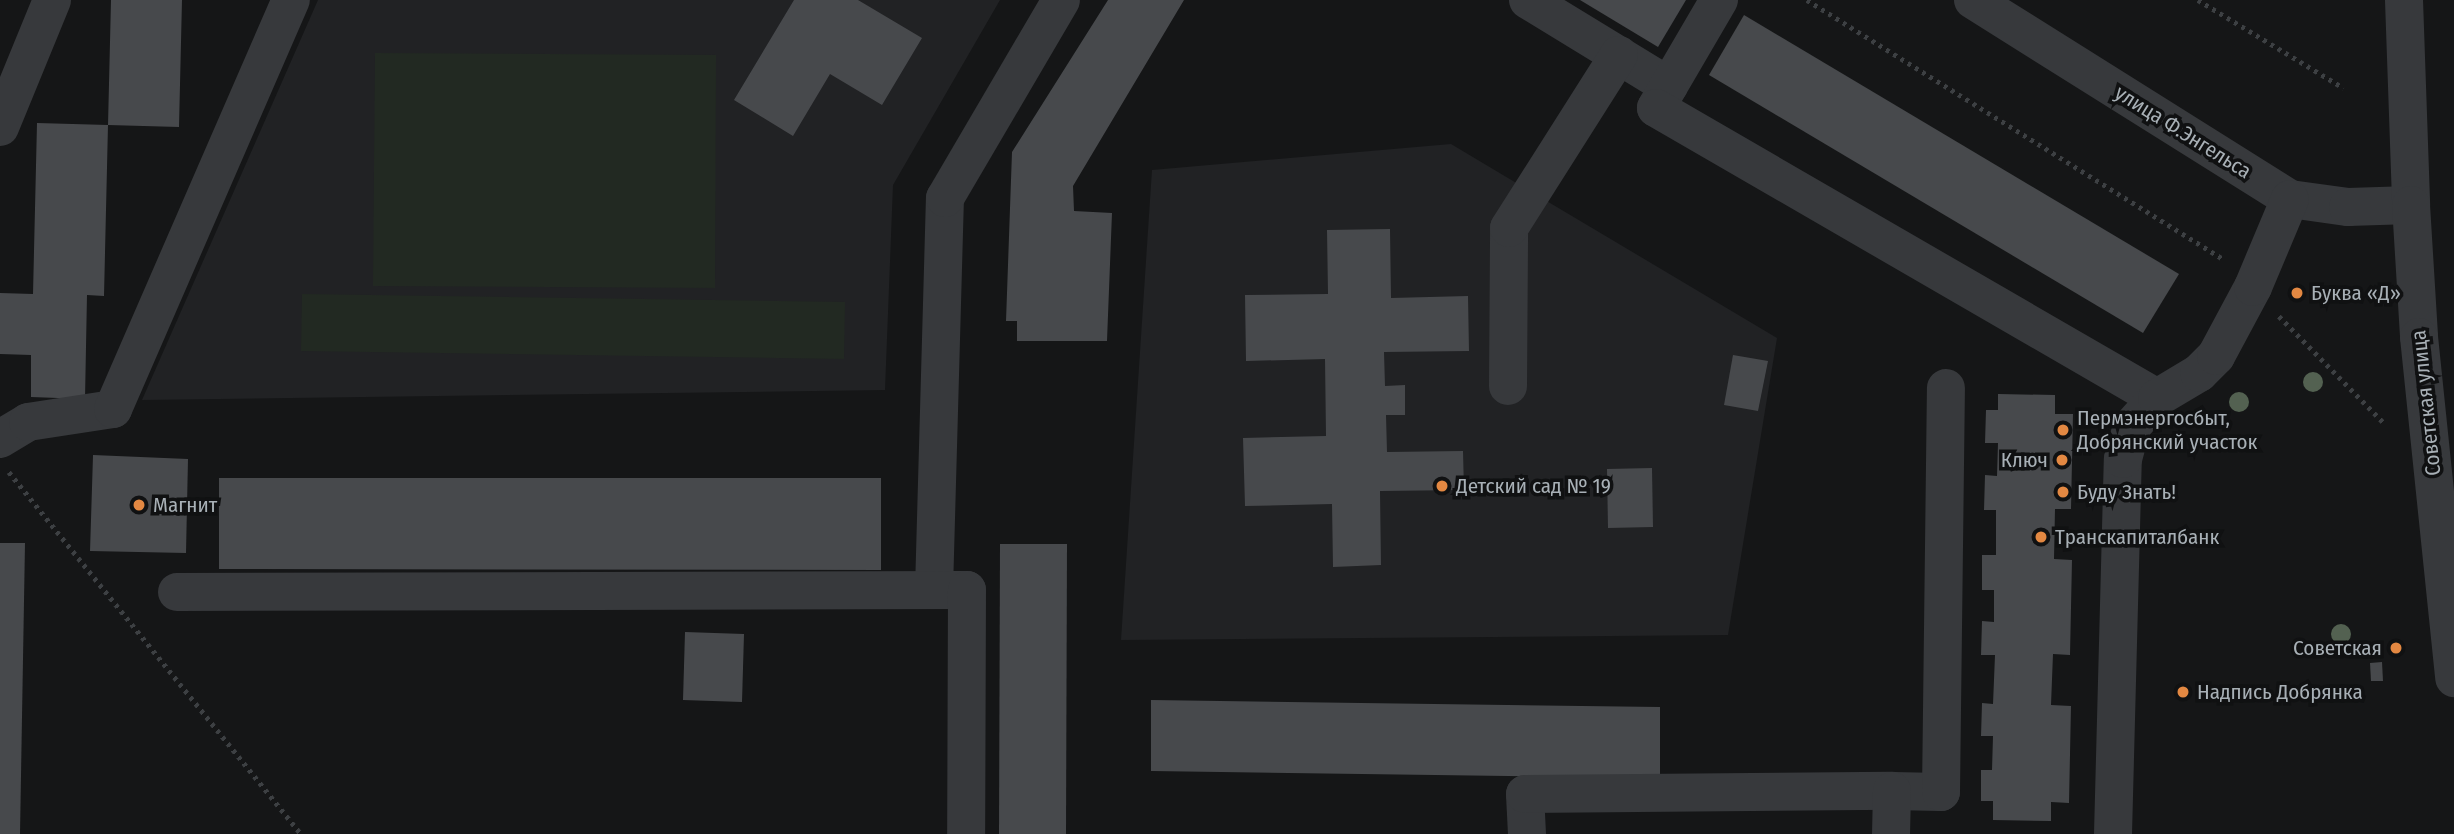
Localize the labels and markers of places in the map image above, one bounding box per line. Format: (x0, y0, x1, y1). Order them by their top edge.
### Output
place label: Буква «Д» (2311, 280, 2401, 306)
marker: Буква «Д» (2289, 285, 2305, 301)
place label: Пермэнергосбыт, Добрянский участок (2077, 405, 2257, 455)
marker: Пермэнергосбыт, Добрянский участок (2055, 422, 2071, 438)
place label: Ключ (2001, 447, 2048, 473)
marker: Ключ (2054, 452, 2070, 468)
place label: Детский сад № 19 (1456, 473, 1611, 499)
marker: Детский сад № 19 (1434, 478, 1450, 494)
place label: Буду Знать! (2077, 479, 2176, 505)
marker: Буду Знать! (2055, 484, 2071, 500)
place label: Магнит (153, 492, 217, 518)
marker: Магнит (131, 497, 147, 513)
place label: Транскапиталбанк (2055, 524, 2219, 550)
marker: Транскапиталбанк (2033, 529, 2049, 545)
place label: Советская (2293, 635, 2382, 661)
marker: Советская (2388, 640, 2404, 656)
place label: Надпись Добрянка (2197, 679, 2363, 705)
marker: Надпись Добрянка (2175, 684, 2191, 700)

